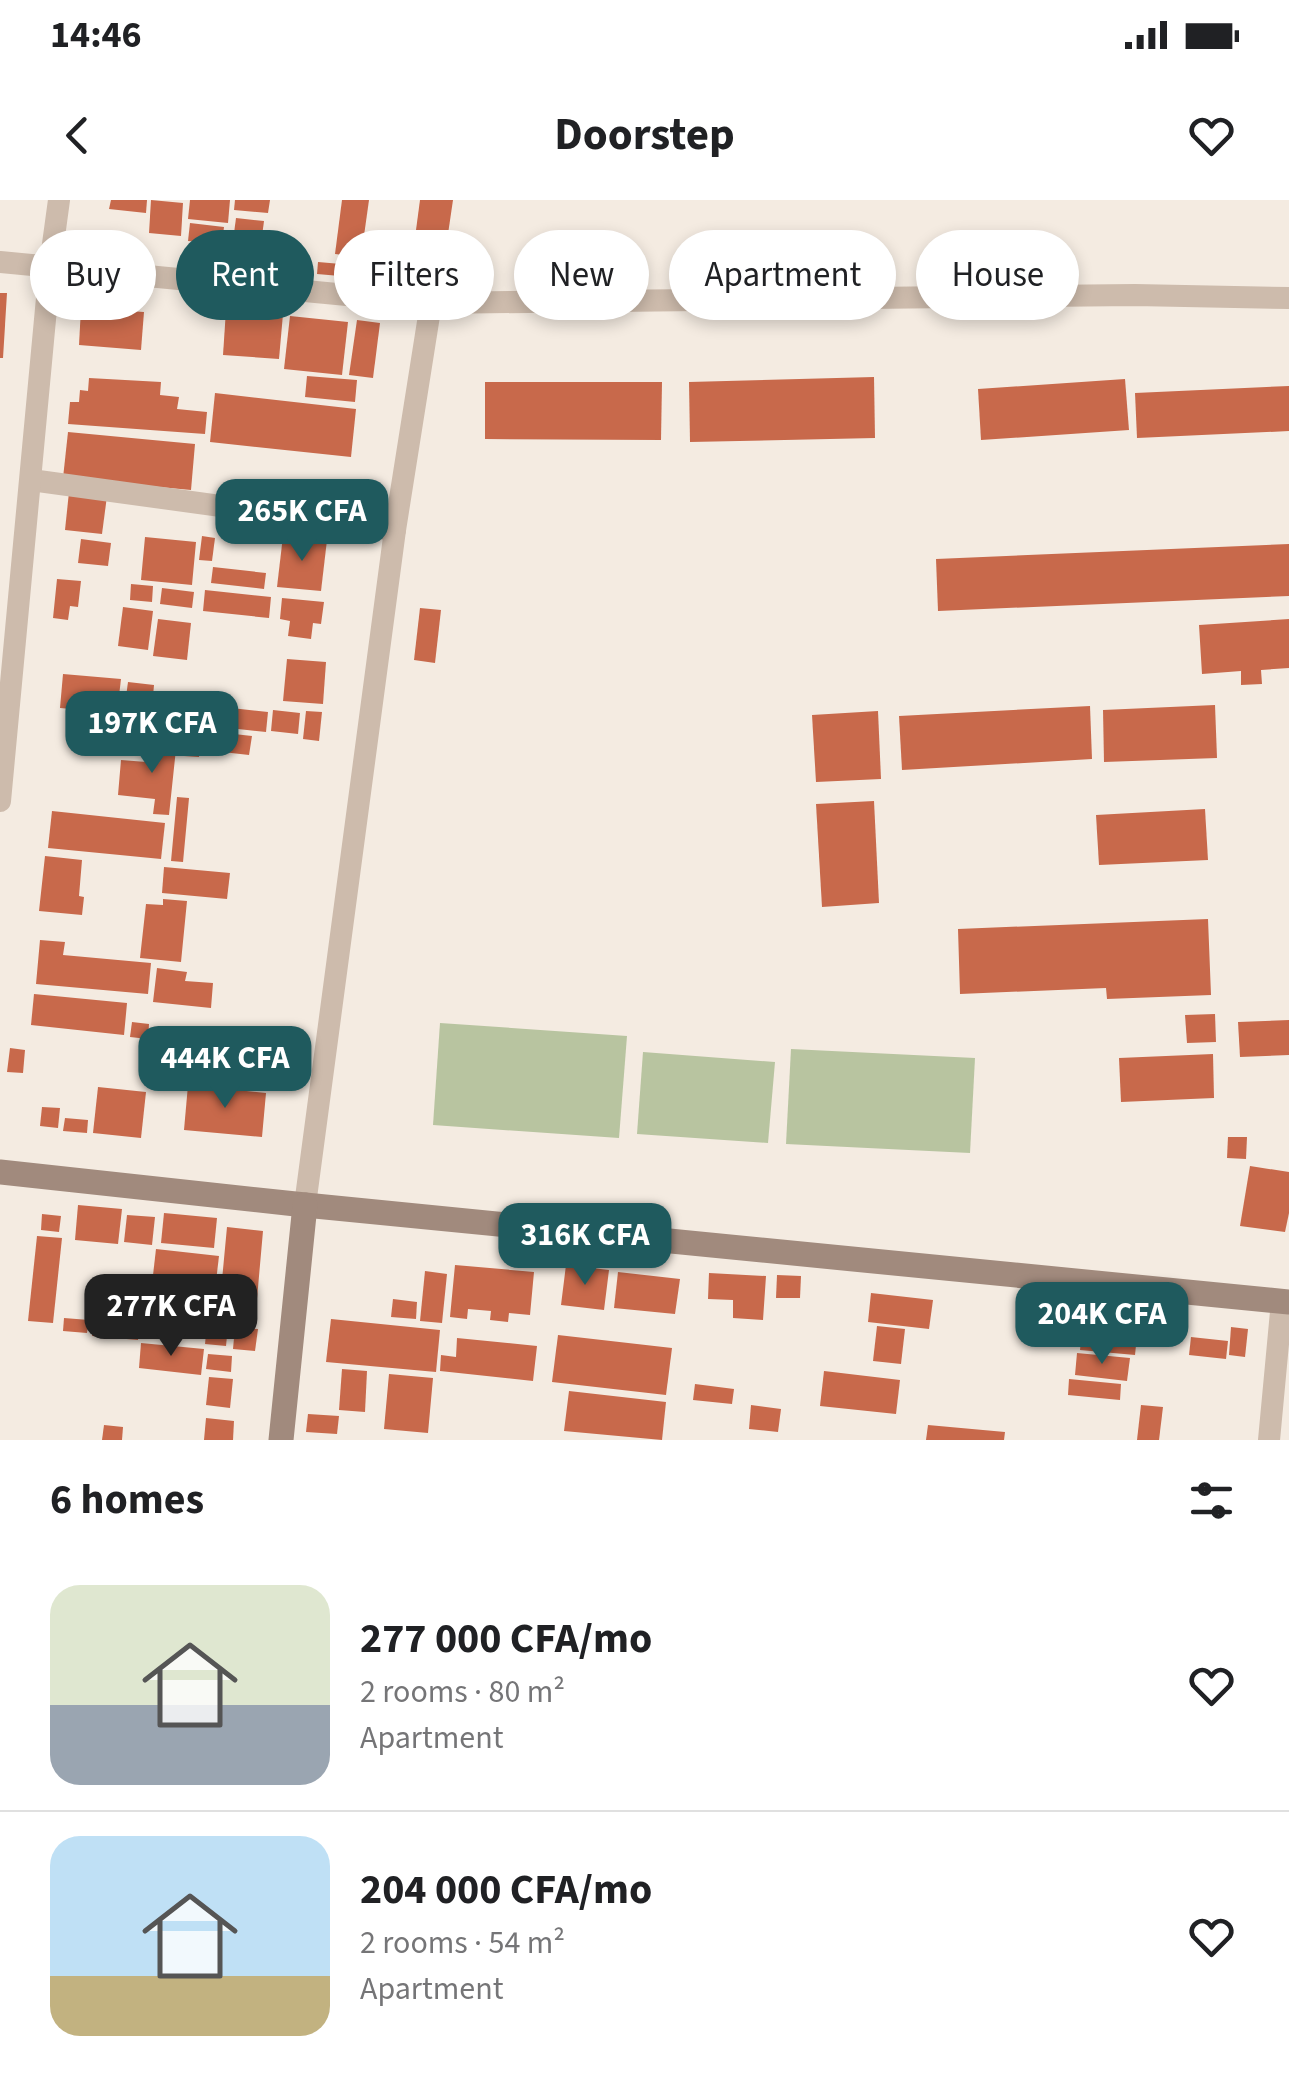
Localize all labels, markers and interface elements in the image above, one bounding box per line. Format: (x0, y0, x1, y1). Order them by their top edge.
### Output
text: 14:46 (50, 8, 142, 62)
text: Doorstep (554, 103, 735, 167)
icon: back (50, 108, 105, 163)
icon: heart (1184, 108, 1239, 163)
chip: Buy (30, 230, 156, 320)
chip: Rent (176, 230, 314, 320)
chip: Filters (334, 230, 494, 320)
chip: New (514, 230, 649, 320)
chip: Apartment (669, 230, 896, 320)
chip: House (916, 230, 1079, 320)
pin: 265K CFA (199, 479, 405, 564)
text: 265K CFA (237, 488, 367, 534)
pin: 197K CFA (49, 691, 255, 776)
text: 197K CFA (87, 700, 217, 746)
pin: 444K CFA (122, 1026, 328, 1111)
text: 444K CFA (160, 1035, 290, 1081)
pin: 316K CFA (482, 1203, 688, 1288)
text: 316K CFA (520, 1212, 650, 1258)
pin: 277K CFA (68, 1274, 274, 1359)
pin: 204K CFA (999, 1282, 1205, 1367)
text: 277K CFA (106, 1283, 236, 1329)
text: 204K CFA (1037, 1291, 1167, 1337)
text: 6 homes (50, 1470, 204, 1530)
icon: filters (1184, 1473, 1239, 1528)
text: 277 000 CFA/mo (360, 1609, 652, 1669)
icon: home (130, 1625, 250, 1745)
icon: heart (1184, 1658, 1239, 1713)
text: 2 rooms · 80 m² (360, 1669, 565, 1715)
text: Apartment (360, 1715, 503, 1761)
text: 204 000 CFA/mo (360, 1860, 652, 1920)
icon: home (130, 1876, 250, 1996)
icon: heart (1184, 1909, 1239, 1964)
text: 2 rooms · 54 m² (360, 1920, 565, 1966)
text: Apartment (360, 1966, 503, 2012)

